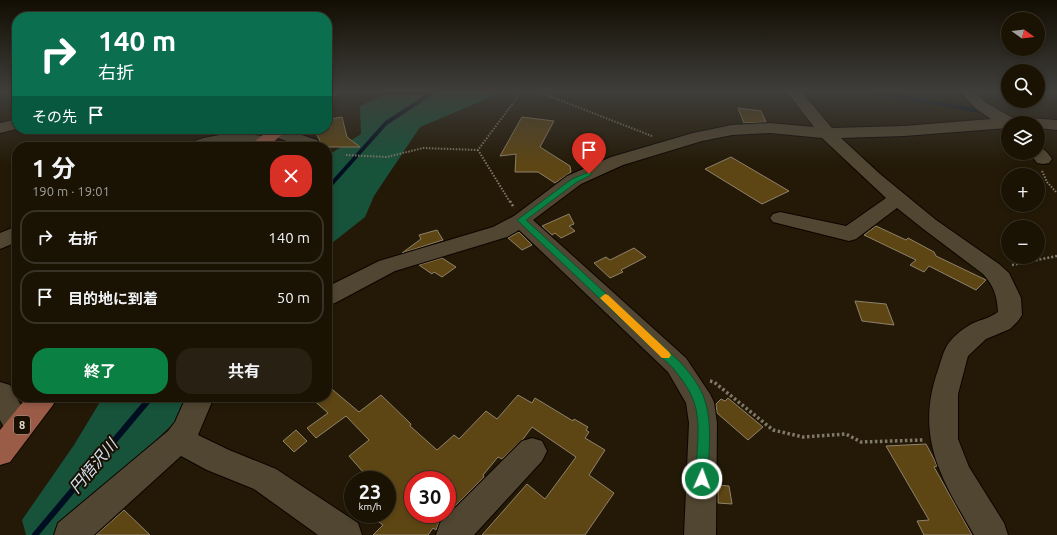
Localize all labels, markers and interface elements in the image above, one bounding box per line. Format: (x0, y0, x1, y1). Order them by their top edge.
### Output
north arrow (1001, 12, 1045, 56)
map controls (1001, 12, 1045, 264)
text: 140 m (98, 25, 176, 56)
icon: right (32, 28, 84, 80)
text: 右折 (98, 62, 134, 82)
button: search (1001, 64, 1045, 108)
icon: arrive (85, 104, 107, 126)
text: その先 (32, 108, 77, 125)
button: layers (1001, 116, 1045, 160)
pin (572, 133, 606, 174)
icon: arrive (578, 139, 600, 161)
text: 1 分 (32, 155, 75, 182)
button: close (270, 155, 312, 197)
button: + (1001, 168, 1045, 212)
text: 190 m · 19:01 (32, 184, 110, 198)
button: − (1001, 220, 1045, 264)
icon: right (34, 226, 56, 248)
text: 140 m (268, 229, 310, 246)
text: 右折 (68, 230, 98, 247)
icon: arrive (34, 286, 56, 308)
text: 50 m (277, 289, 310, 306)
text: 目的地に到着 (68, 290, 158, 307)
button: 終了 (32, 348, 168, 394)
button: 共有 (176, 348, 312, 394)
road number: 8 (14, 416, 30, 434)
water label: 円悟沢川 (66, 434, 122, 496)
position arrow (681, 458, 723, 500)
speed limit sign: 30 (404, 471, 456, 523)
text: 23 (359, 480, 381, 503)
text: km/h (358, 501, 382, 512)

